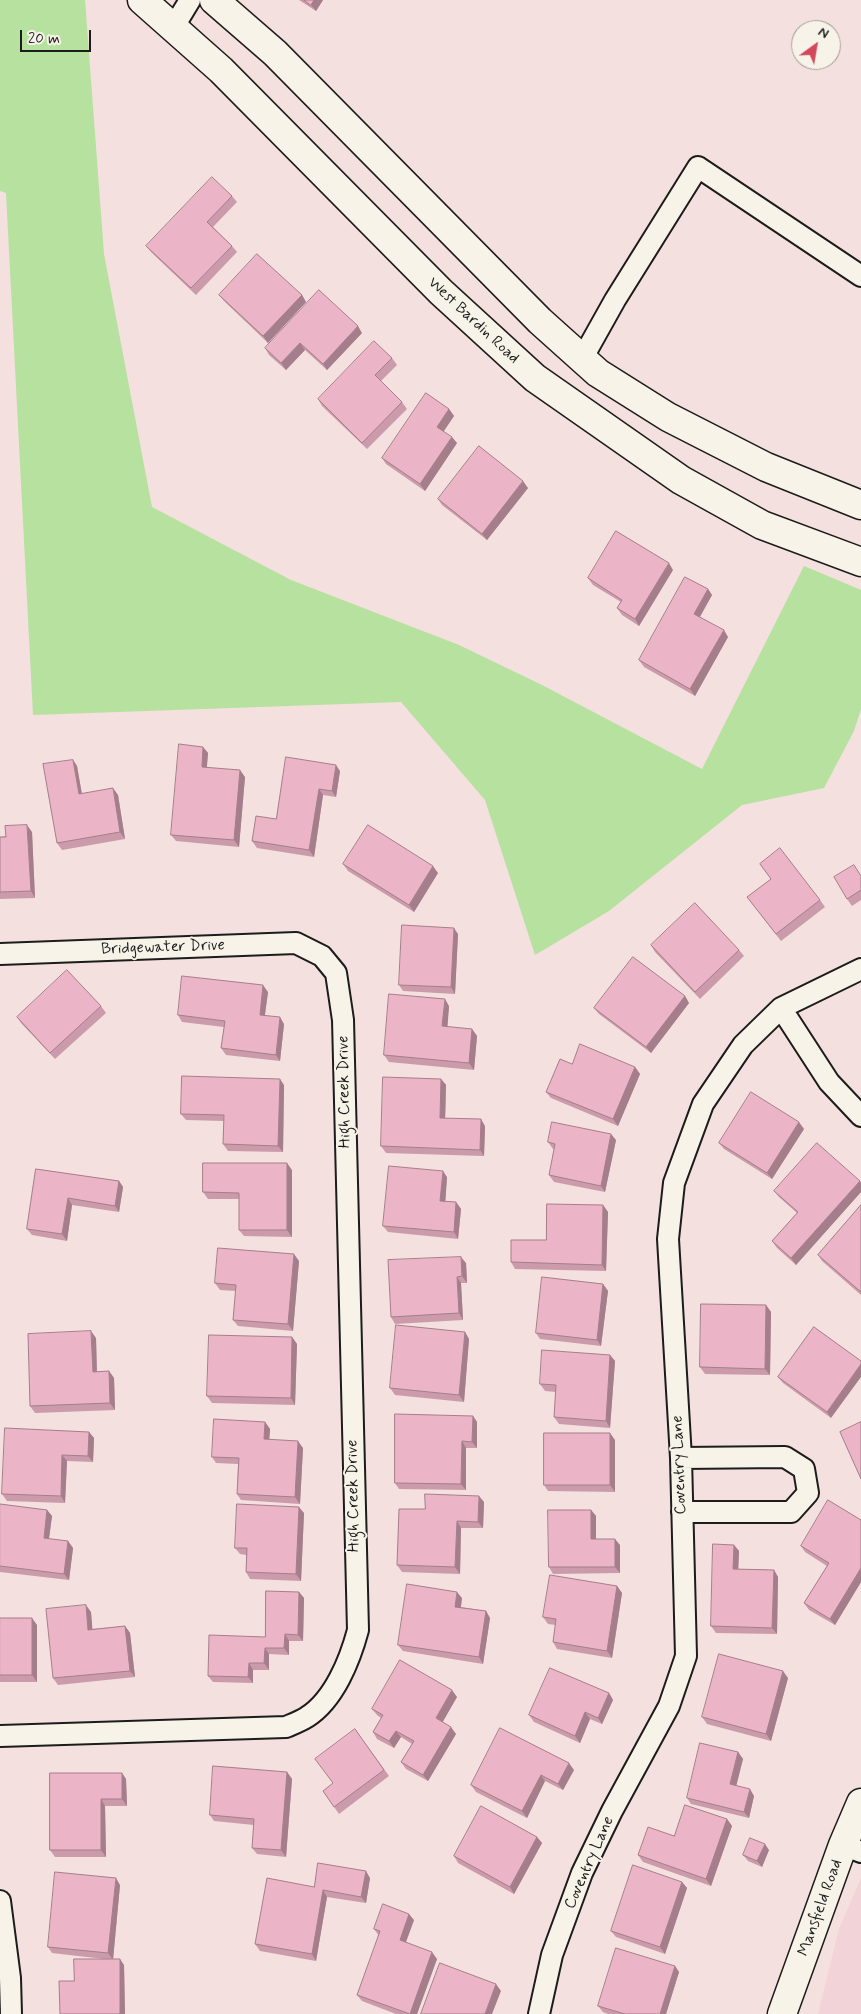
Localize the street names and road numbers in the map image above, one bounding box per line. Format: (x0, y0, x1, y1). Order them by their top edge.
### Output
street label: West Bardin Road (423, 274, 523, 368)
street label: Bridgewater Drive (101, 936, 225, 960)
street label: High Creek Drive (334, 1036, 356, 1148)
street label: Coventry Lane (669, 1415, 691, 1515)
street label: High Creek Drive (343, 1440, 365, 1552)
street label: Coventry Lane (561, 1814, 619, 1912)
street label: Mansfield Road (795, 1857, 847, 1959)

